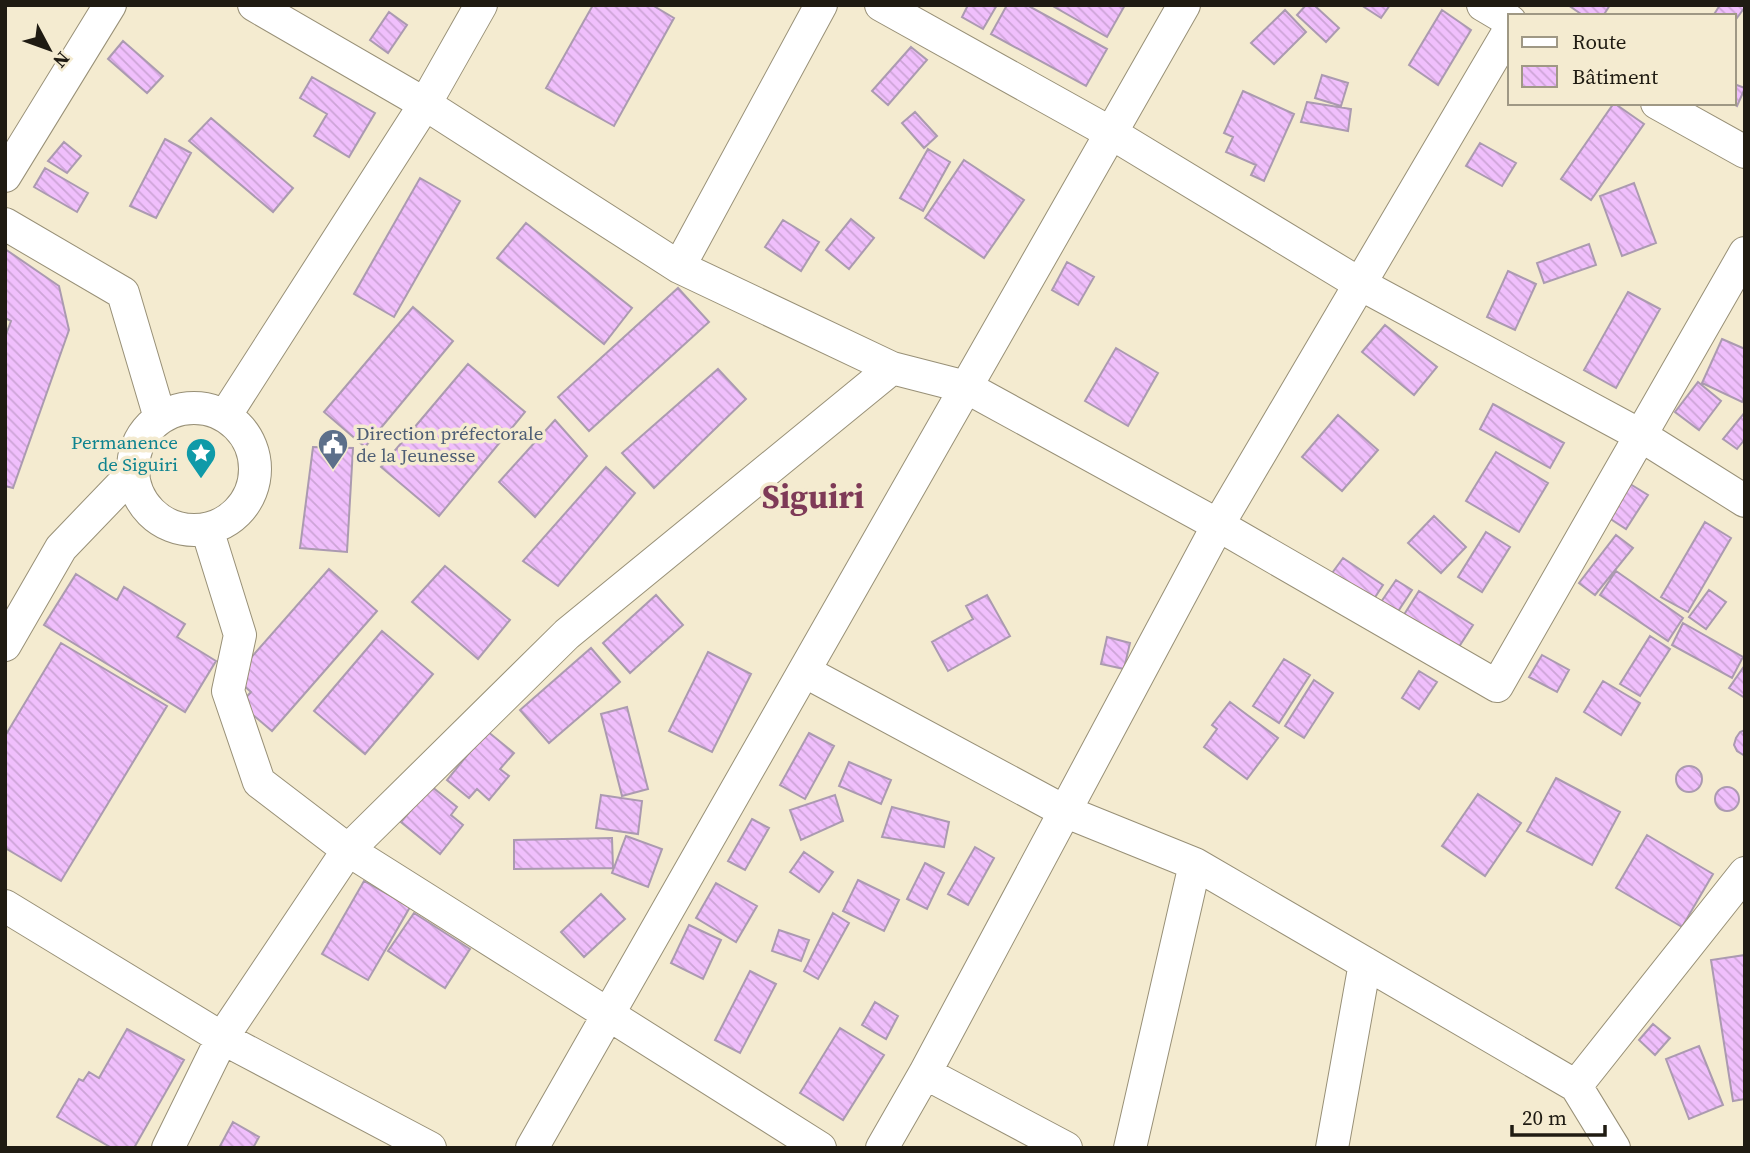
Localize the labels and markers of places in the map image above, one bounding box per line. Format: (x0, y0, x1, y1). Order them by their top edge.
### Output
place label: Direction préfectorale de la Jeunesse (356, 420, 543, 468)
public building icon: Direction préfectorale de la Jeunesse (316, 427, 350, 471)
place label: Permanence de Siguiri (71, 429, 178, 477)
place icon: Permanence de Siguiri (184, 436, 218, 480)

